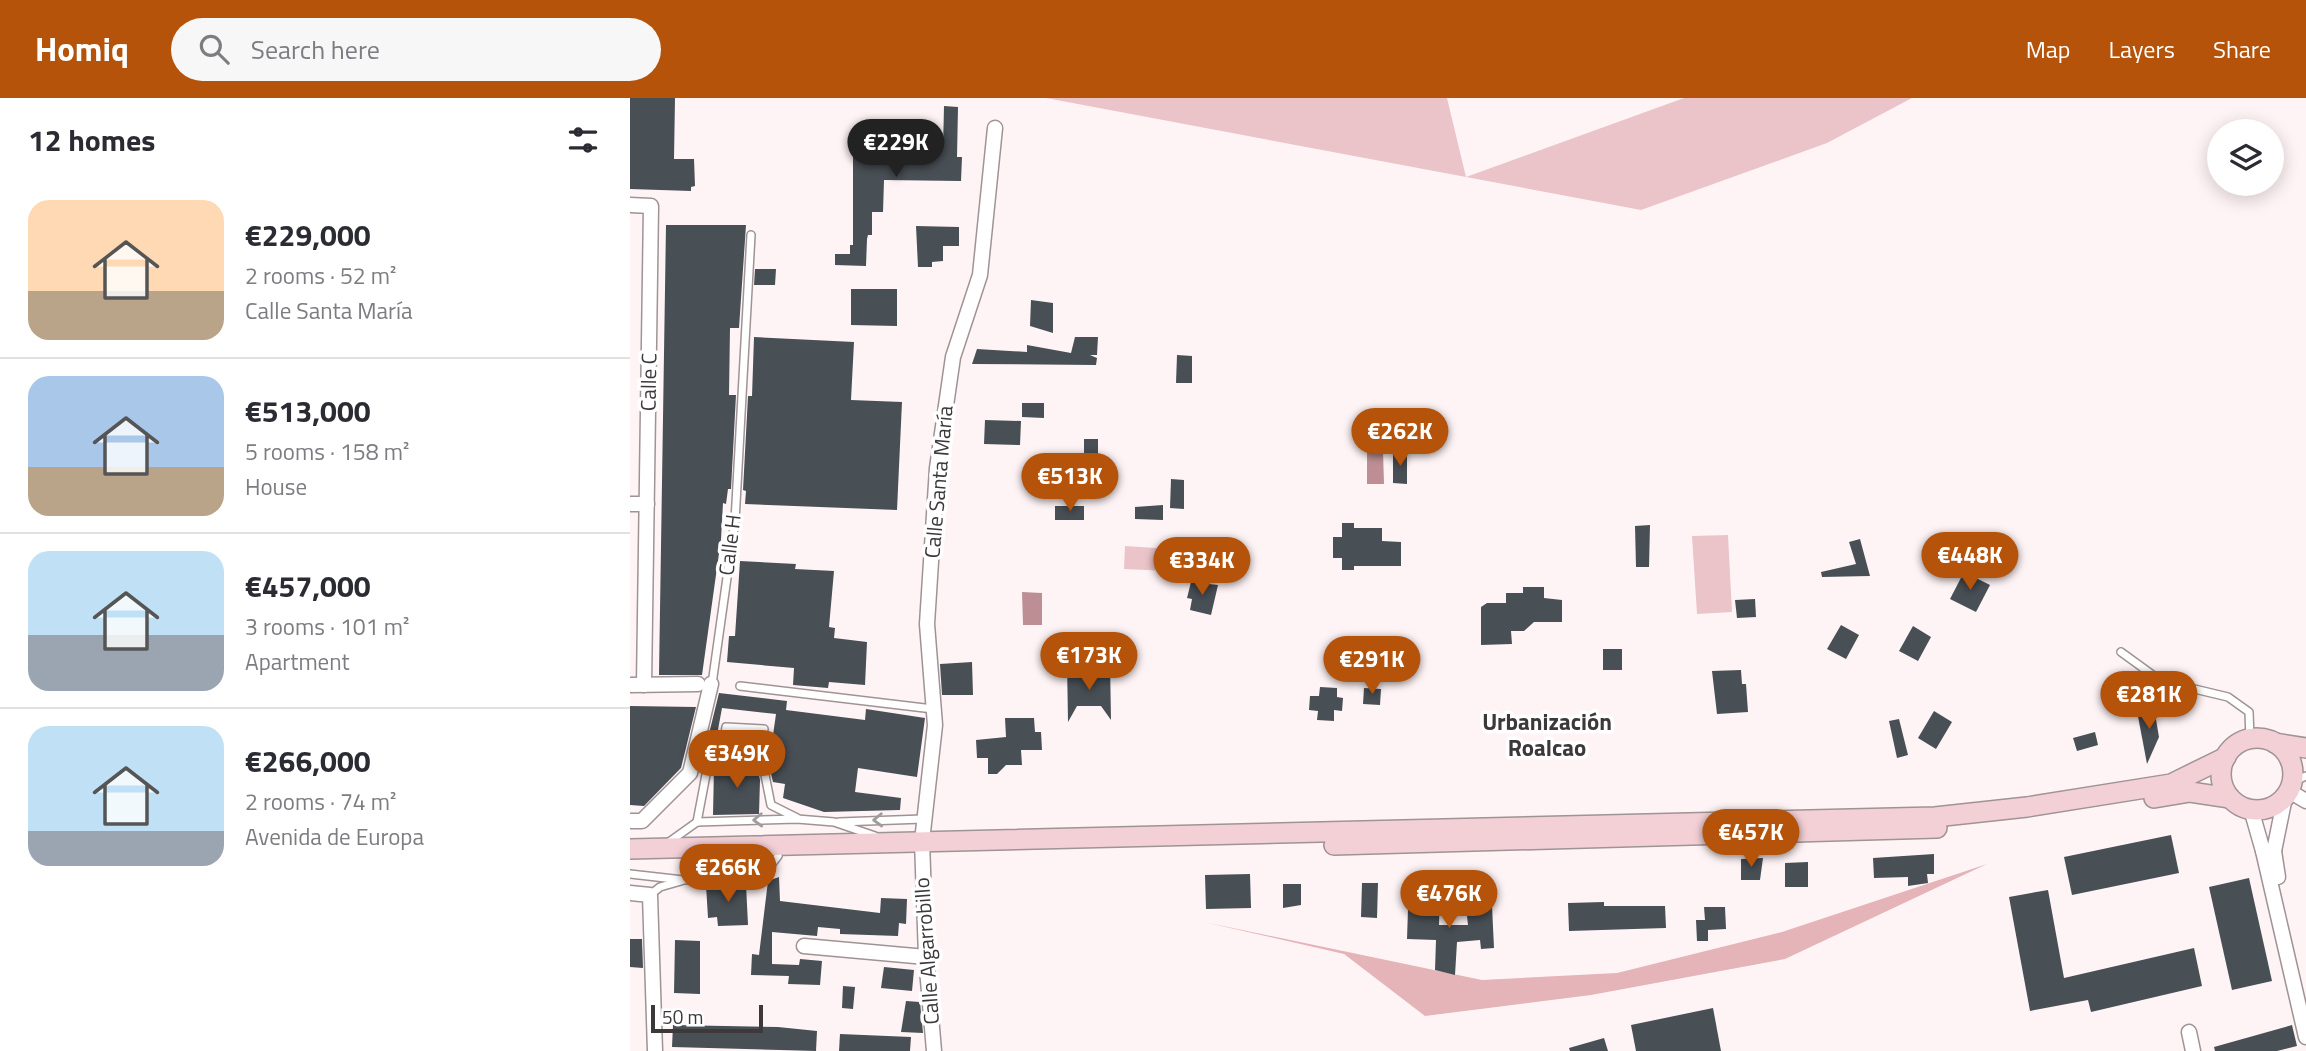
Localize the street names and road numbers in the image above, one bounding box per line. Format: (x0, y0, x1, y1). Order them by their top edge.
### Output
street label: Calle C (631, 353, 665, 411)
street label: Calle Santa María (915, 404, 961, 560)
street label: Calle H (709, 513, 749, 577)
street label: Calle Algarrobillo (905, 876, 947, 1026)

